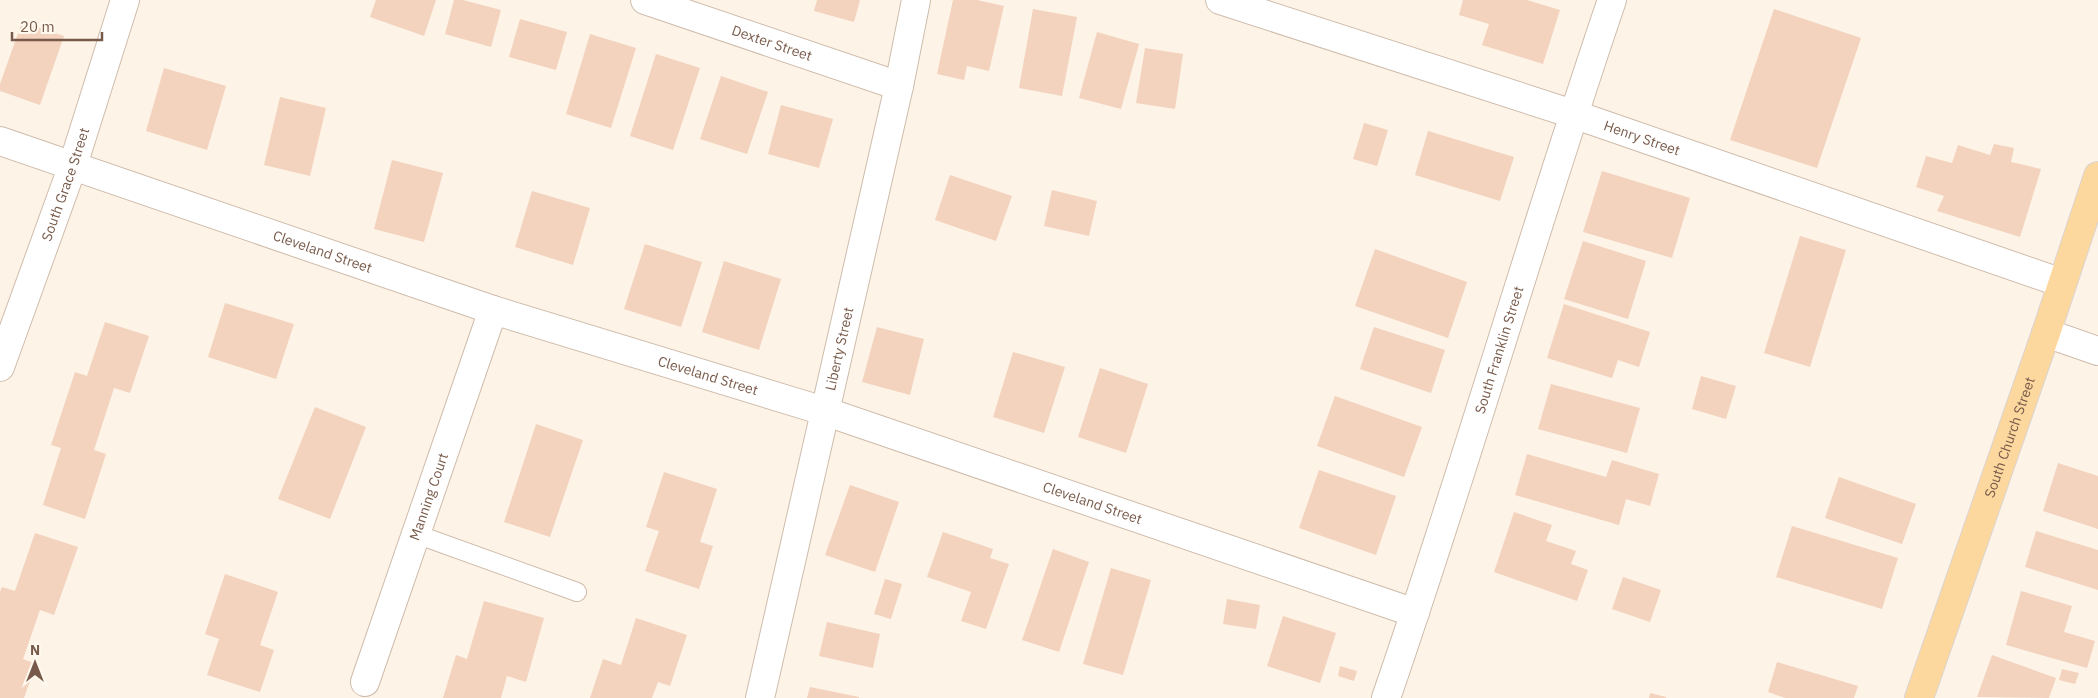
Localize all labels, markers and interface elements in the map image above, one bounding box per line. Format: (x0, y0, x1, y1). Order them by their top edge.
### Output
scale bar (12, 10, 102, 42)
text: 20 m (20, 17, 55, 36)
street label: Dexter Street (729, 21, 814, 65)
street label: Henry Street (1601, 116, 1683, 159)
street label: South Grace Street (37, 125, 93, 243)
street label: Cleveland Street (271, 226, 375, 277)
street label: South Franklin Street (1471, 284, 1528, 416)
street label: Liberty Street (821, 305, 858, 392)
street label: Cleveland Street (656, 352, 760, 399)
street label: South Church Street (1980, 375, 2039, 500)
street label: Manning Court (405, 450, 452, 543)
street label: Cleveland Street (1041, 477, 1145, 528)
north arrow (10, 638, 60, 688)
text: N (30, 641, 40, 659)

